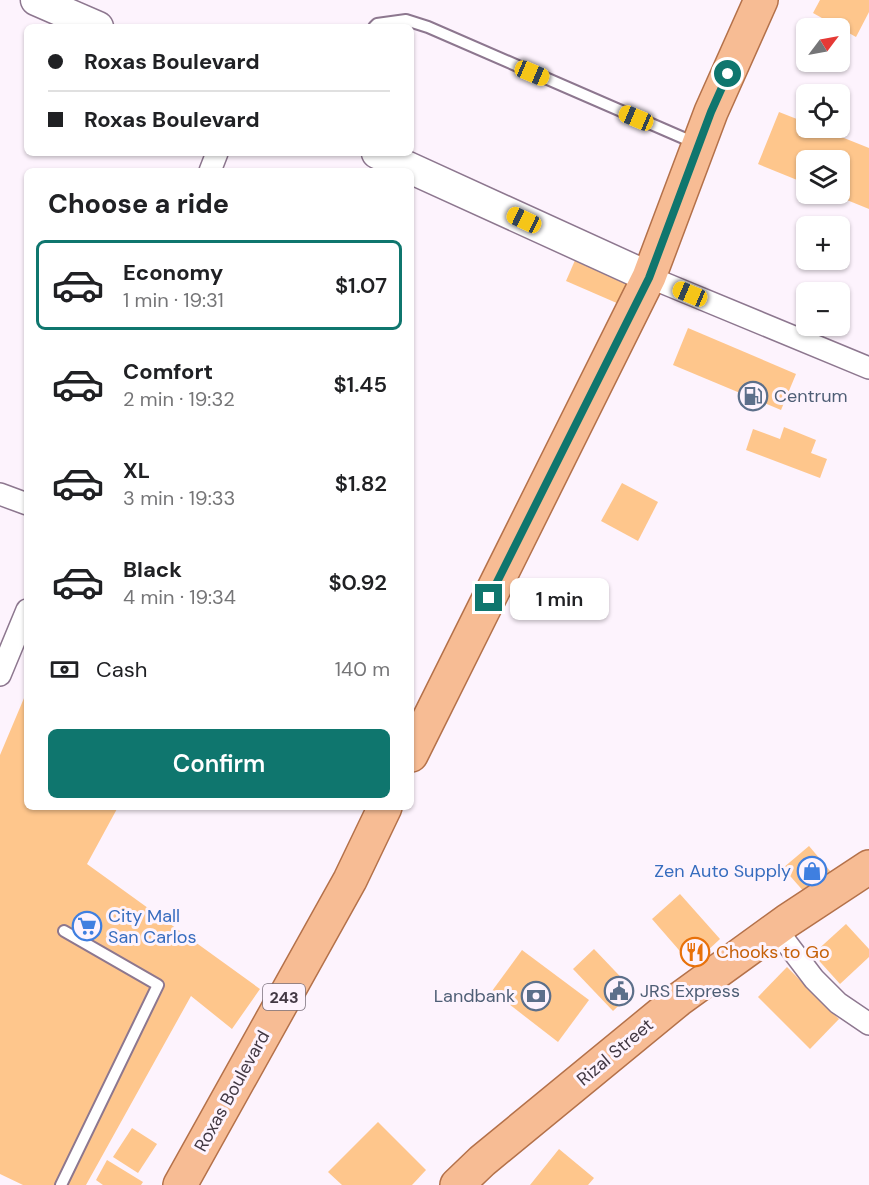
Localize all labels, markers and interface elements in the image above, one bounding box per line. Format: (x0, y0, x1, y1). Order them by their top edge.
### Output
north arrow (796, 18, 850, 72)
map controls (796, 18, 850, 336)
text: Roxas Boulevard (84, 47, 260, 76)
car (512, 58, 552, 88)
route start (714, 60, 741, 87)
button: locate (796, 84, 850, 138)
car (616, 103, 656, 133)
text: Roxas Boulevard (84, 105, 260, 134)
button: layers (796, 150, 850, 204)
text: Choose a ride (48, 186, 229, 221)
car (504, 204, 544, 236)
button: + (796, 216, 850, 270)
icon: car (51, 258, 105, 312)
text: Economy (123, 258, 223, 287)
text: $1.07 (335, 271, 387, 300)
car (670, 279, 710, 309)
button: − (796, 282, 850, 336)
text: 1 min · 19:31 (123, 287, 224, 313)
icon: car (51, 357, 105, 411)
text: Comfort (123, 357, 213, 386)
text: $1.45 (333, 370, 387, 399)
fuel station icon: Centrum (737, 380, 769, 412)
place label: Centrum (774, 384, 848, 408)
text: 2 min · 19:32 (123, 386, 235, 412)
icon: car (51, 456, 105, 510)
text: XL (123, 456, 150, 485)
text: $1.82 (335, 469, 387, 498)
text: 3 min · 19:33 (123, 485, 235, 511)
icon: car (51, 555, 105, 609)
text: Black (123, 555, 182, 584)
text: $0.92 (328, 568, 387, 597)
callout: 1 min (510, 577, 609, 619)
text: 4 min · 19:34 (123, 584, 236, 610)
route end (475, 584, 502, 611)
text: 1 min (536, 586, 583, 612)
icon: cash (48, 653, 81, 686)
text: Cash (96, 655, 147, 684)
text: 140 m (335, 656, 390, 682)
button: Confirm (48, 729, 390, 798)
shop icon: Zen Auto Supply (796, 855, 828, 887)
place label: Zen Auto Supply (654, 859, 791, 883)
place label: City Mall San Carlos (108, 904, 196, 949)
supermarket icon: City Mall San Carlos (71, 910, 103, 942)
restaurant icon: Chooks to Go (679, 936, 711, 968)
place label: Chooks to Go (716, 940, 830, 964)
public building icon: JRS Express (603, 975, 635, 1007)
place label: JRS Express (640, 979, 740, 1003)
bank icon: Landbank (520, 980, 552, 1012)
road number: 243 (263, 984, 305, 1010)
place label: Landbank (434, 984, 515, 1008)
street label: Rizal Street (572, 1013, 658, 1091)
street label: Roxas Boulevard (189, 1026, 275, 1156)

